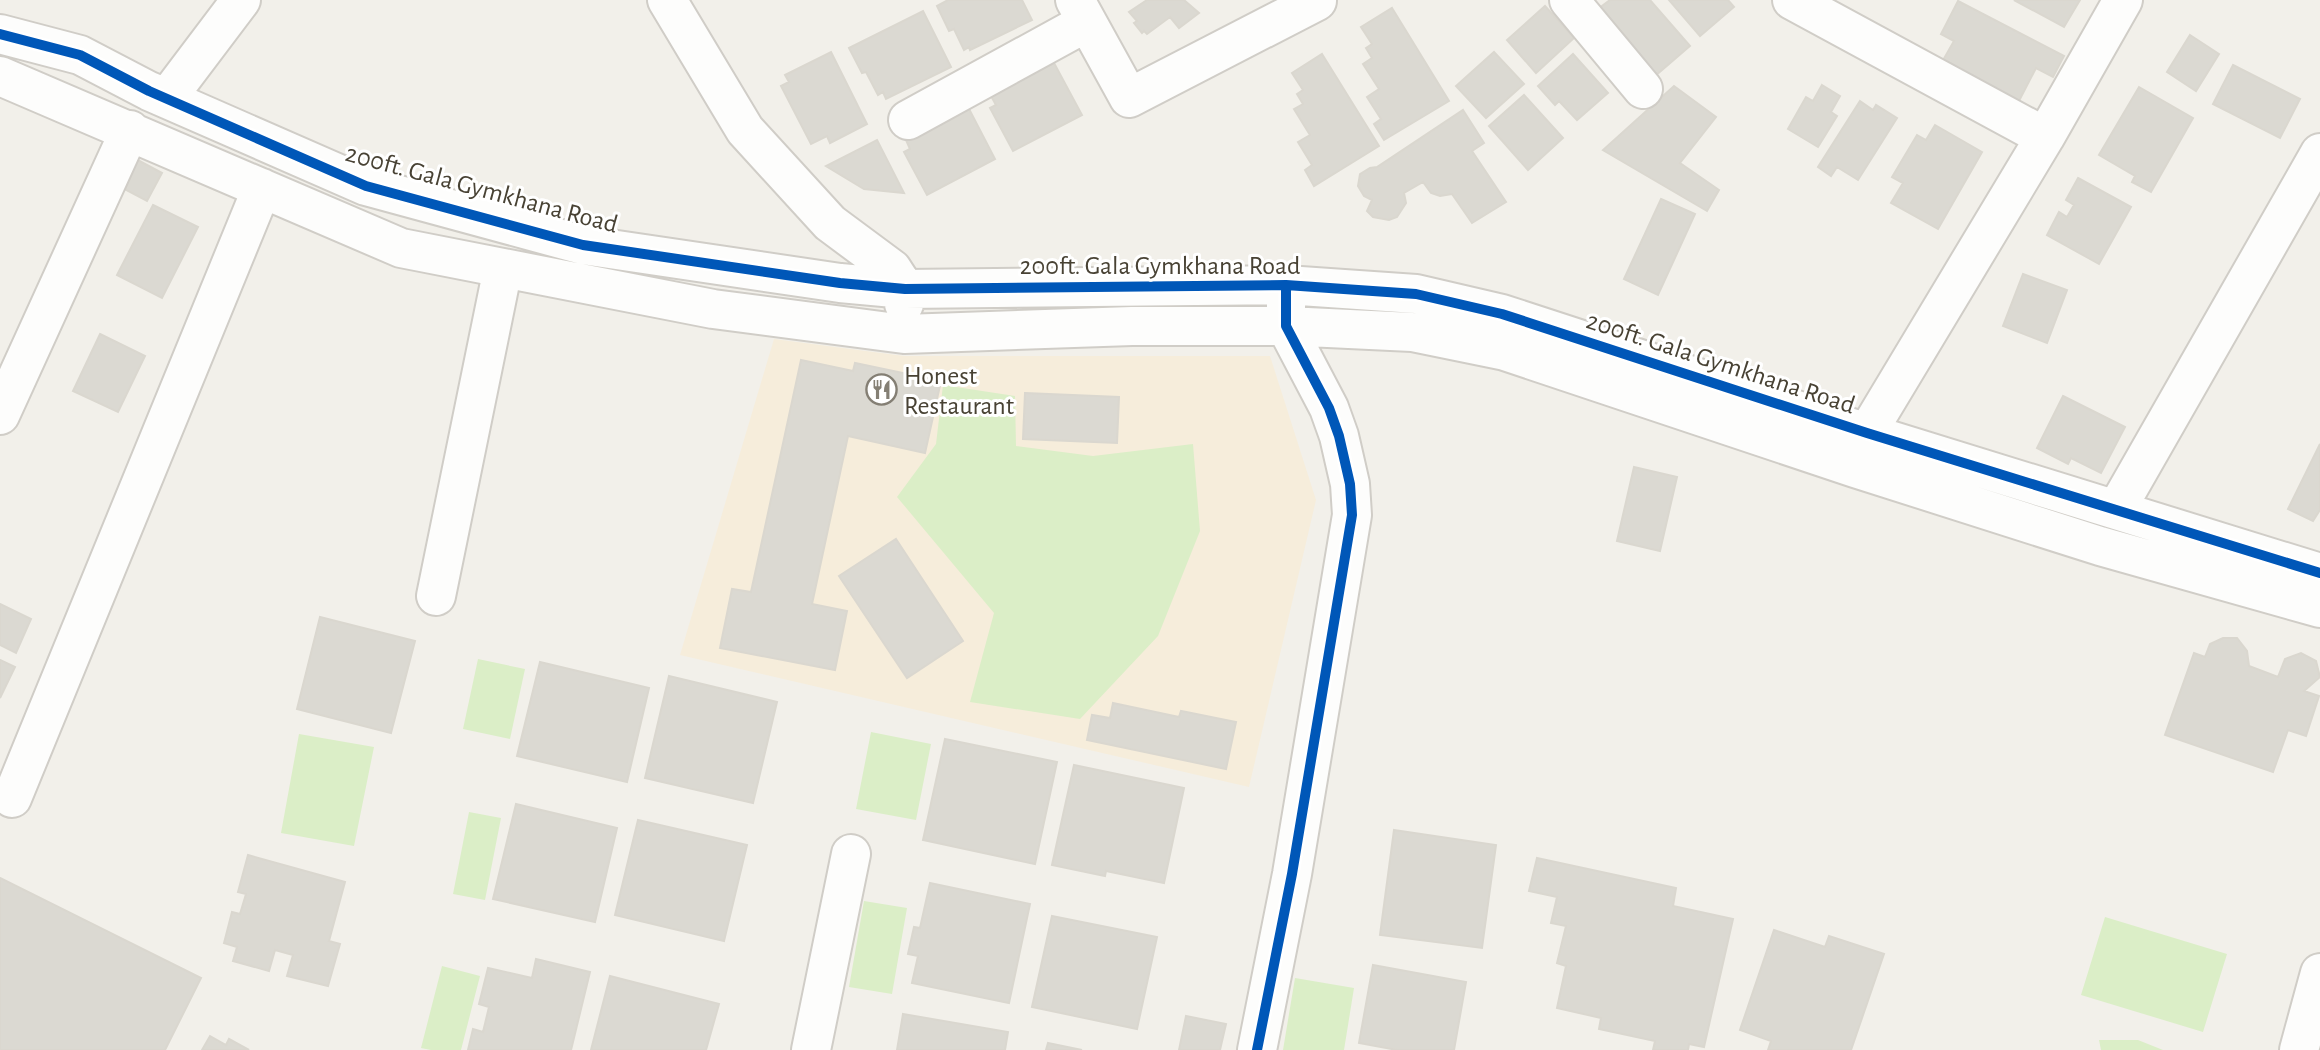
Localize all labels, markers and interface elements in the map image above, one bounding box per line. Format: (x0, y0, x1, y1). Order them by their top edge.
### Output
street label: 200ft. Gala Gymkhana Road (343, 140, 621, 238)
street label: 200ft. Gala Gymkhana Road (1020, 253, 1300, 279)
street label: 200ft. Gala Gymkhana Road (1583, 307, 1858, 419)
place label: Honest Restaurant (904, 363, 1014, 419)
restaurant icon: Honest Restaurant (864, 373, 898, 407)

